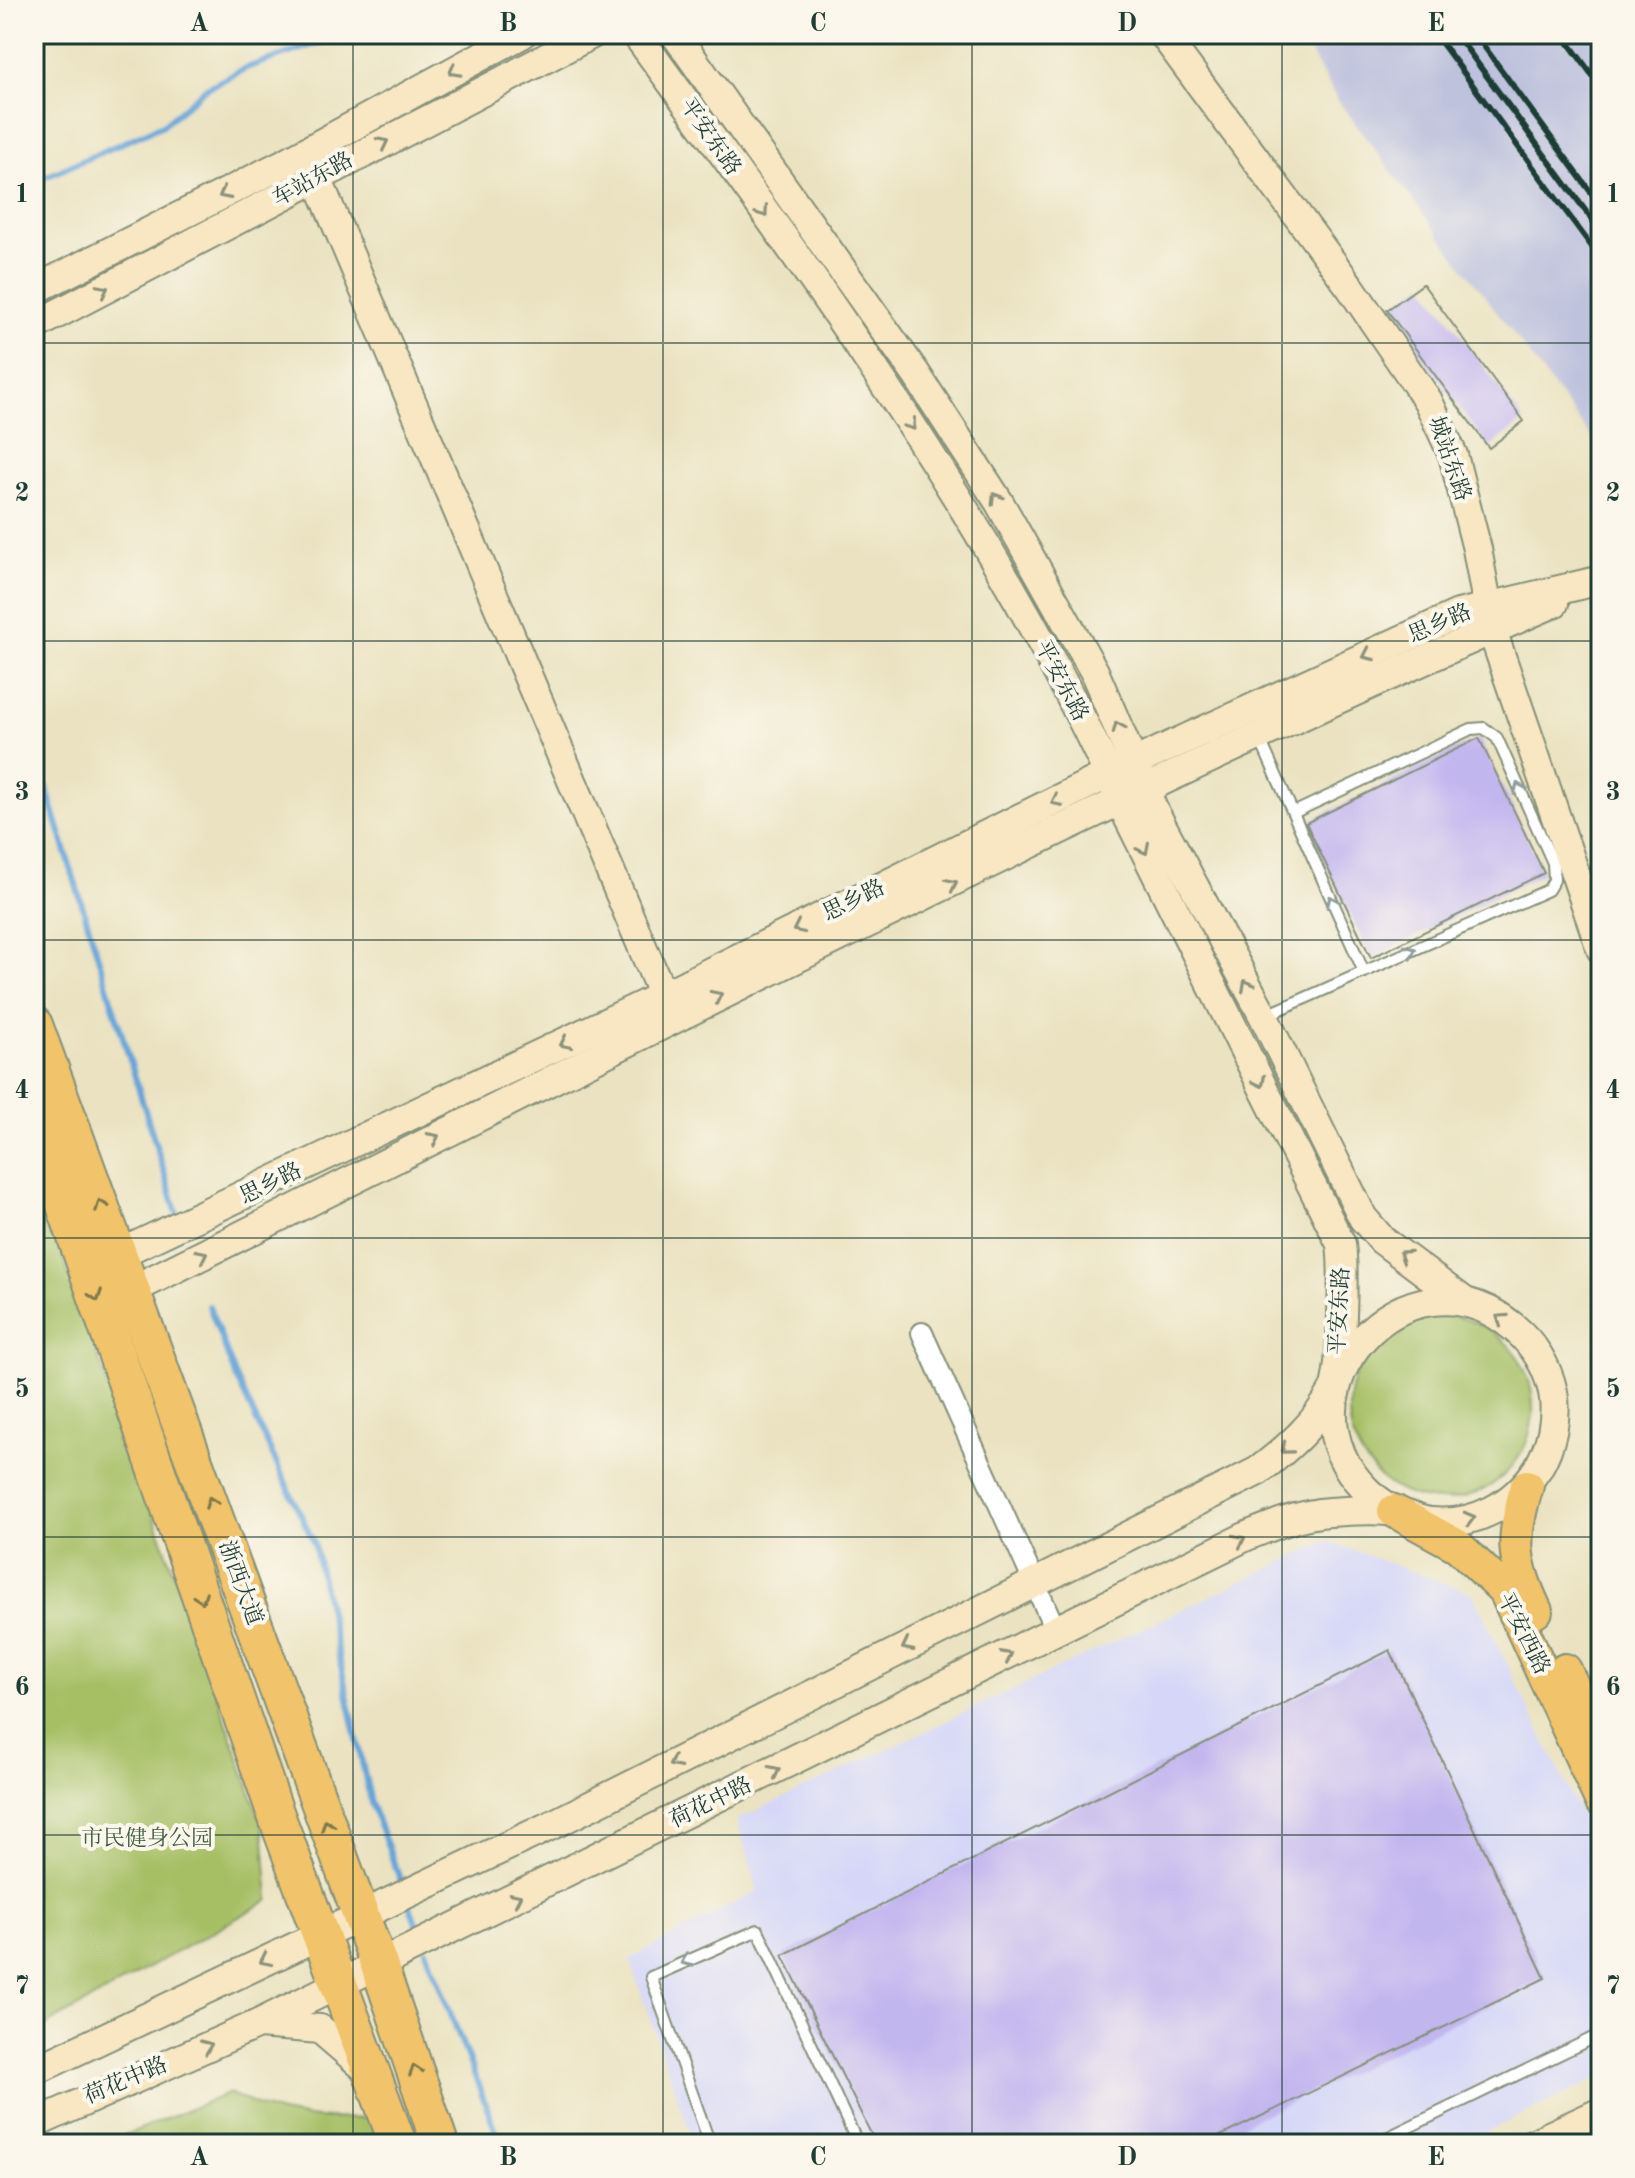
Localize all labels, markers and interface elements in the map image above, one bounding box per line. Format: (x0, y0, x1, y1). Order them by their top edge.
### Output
text: A (189, 11, 209, 37)
text: B (499, 11, 517, 37)
text: C (809, 11, 827, 37)
text: D (1117, 11, 1137, 37)
text: E (1427, 11, 1445, 37)
one-way arrow (447, 62, 462, 77)
street label: 平安东路 (676, 93, 746, 179)
one-way arrow (374, 137, 389, 152)
street label: 车站东路 (268, 147, 357, 211)
text: 1 (14, 182, 30, 208)
text: 1 (1605, 182, 1621, 208)
one-way arrow (218, 184, 233, 199)
one-way arrow (753, 203, 768, 217)
one-way arrow (95, 284, 110, 300)
street label: 城站东路 (1424, 413, 1476, 504)
one-way arrow (901, 417, 916, 431)
text: 2 (14, 481, 30, 507)
text: 2 (1605, 481, 1621, 507)
one-way arrow (991, 492, 1006, 507)
street label: 思乡路 (1405, 599, 1475, 647)
street label: 平安东路 (1031, 636, 1093, 725)
one-way arrow (1362, 645, 1376, 661)
one-way arrow (1112, 721, 1128, 736)
text: 3 (14, 780, 30, 806)
text: 3 (1605, 780, 1621, 806)
one-way arrow (1513, 782, 1529, 797)
one-way arrow (1050, 791, 1065, 806)
one-way arrow (1134, 840, 1150, 855)
street label: 思乡路 (819, 875, 888, 925)
one-way arrow (943, 878, 958, 894)
one-way arrow (1326, 895, 1342, 909)
one-way arrow (792, 919, 807, 934)
one-way arrow (1403, 945, 1418, 961)
one-way arrow (1241, 979, 1256, 993)
one-way arrow (709, 990, 723, 1006)
one-way arrow (558, 1033, 573, 1049)
one-way arrow (1250, 1073, 1266, 1088)
text: 4 (14, 1078, 30, 1104)
text: 4 (1605, 1078, 1621, 1104)
one-way arrow (426, 1132, 441, 1147)
street label: 思乡路 (236, 1158, 305, 1208)
one-way arrow (94, 1199, 111, 1213)
one-way arrow (194, 1249, 209, 1265)
one-way arrow (1398, 1250, 1412, 1265)
street label: 平安东路 (1325, 1266, 1353, 1356)
one-way arrow (87, 1288, 103, 1302)
one-way arrow (1495, 1313, 1509, 1328)
text: 5 (14, 1377, 30, 1403)
text: 5 (1605, 1377, 1621, 1403)
one-way arrow (1281, 1439, 1295, 1454)
one-way arrow (204, 1496, 220, 1510)
one-way arrow (1462, 1510, 1476, 1527)
one-way arrow (1232, 1534, 1246, 1550)
street label: 浙西大道 (215, 1537, 267, 1628)
street label: 平安西路 (1493, 1589, 1555, 1678)
one-way arrow (191, 1590, 207, 1604)
one-way arrow (900, 1636, 915, 1652)
one-way arrow (999, 1650, 1014, 1665)
text: 6 (14, 1675, 30, 1701)
text: 6 (1605, 1675, 1621, 1701)
one-way arrow (668, 1753, 683, 1769)
one-way arrow (766, 1766, 781, 1781)
street label: 荷花中路 (666, 1772, 755, 1832)
one-way arrow (321, 1819, 337, 1833)
park label: 市民健身公园 (81, 1826, 213, 1850)
one-way arrow (508, 1892, 522, 1908)
one-way arrow (259, 1950, 274, 1966)
one-way arrow (680, 1952, 695, 1968)
text: 7 (14, 1974, 30, 2000)
text: 7 (1605, 1974, 1621, 2000)
one-way arrow (199, 2040, 213, 2056)
street label: 荷花中路 (80, 2052, 171, 2108)
one-way arrow (408, 2064, 424, 2078)
text: A (189, 2145, 209, 2171)
text: B (499, 2145, 517, 2171)
text: C (809, 2145, 827, 2171)
text: D (1117, 2145, 1137, 2171)
text: E (1427, 2145, 1445, 2171)

